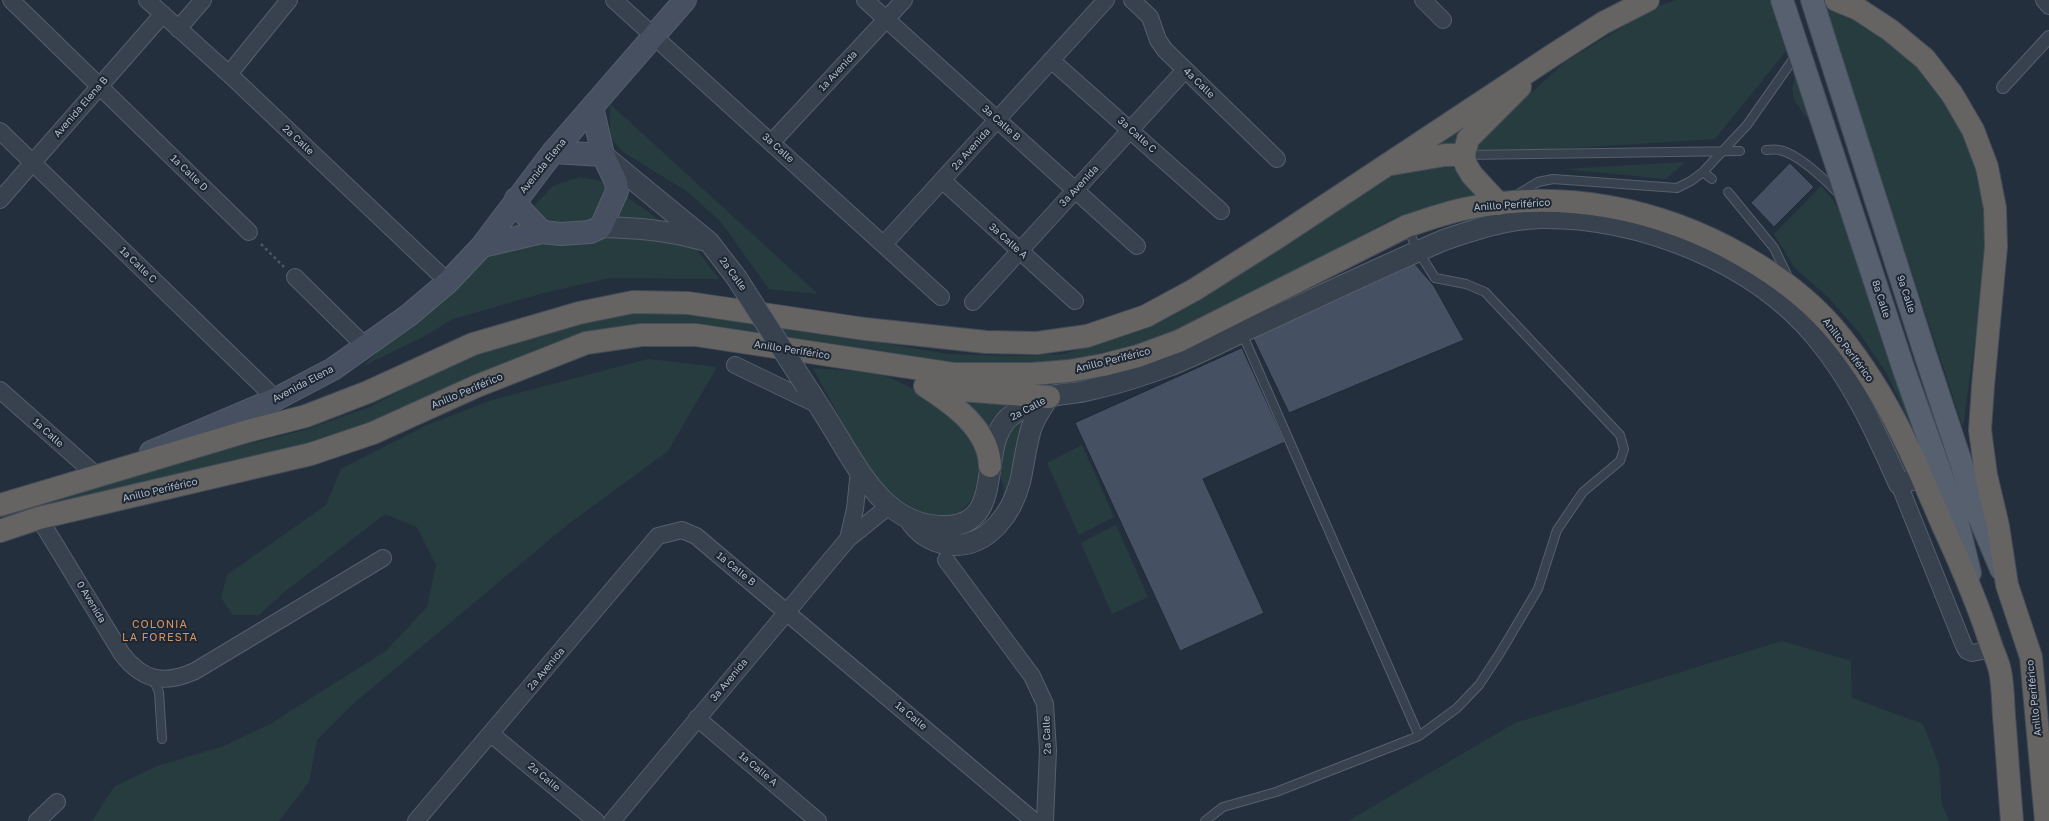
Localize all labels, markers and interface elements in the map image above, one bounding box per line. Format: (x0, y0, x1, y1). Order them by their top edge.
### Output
street label: 1a Avenida (816, 48, 860, 94)
street label: 4a Calle (1181, 65, 1217, 101)
street label: Avenida Elena B (51, 74, 111, 140)
street label: 3a Calle B (979, 103, 1023, 143)
street label: 3a Calle C (1115, 115, 1159, 155)
street label: 2a Calle (280, 122, 316, 158)
street label: 2a Avenida (949, 126, 993, 172)
street label: 3a Calle (760, 131, 796, 165)
street label: Avenida Elena (517, 136, 569, 196)
street label: 1a Calle D (168, 152, 210, 194)
street label: 3a Avenida (1057, 163, 1101, 209)
street label: Anillo Periférico (1473, 196, 1551, 214)
street label: 3a Calle A (986, 221, 1030, 261)
street label: 1a Calle C (117, 244, 159, 286)
street label: 2a Calle (717, 255, 749, 293)
street label: 9a Calle (1894, 274, 1918, 314)
street label: 8a Calle (1869, 279, 1893, 319)
street label: Anillo Periférico (1820, 316, 1876, 384)
street label: Anillo Periférico (753, 338, 831, 362)
street label: Anillo Periférico (1074, 345, 1152, 375)
street label: Avenida Elena (271, 363, 335, 405)
street label: Anillo Periférico (429, 371, 505, 411)
street label: 2a Calle (1008, 395, 1048, 423)
street label: 1a Calle (30, 416, 66, 450)
street label: Anillo Periférico (121, 476, 199, 504)
street label: 1a Calle B (714, 550, 758, 588)
street label: 0 Avenida (74, 579, 108, 625)
district label: COLONIA LA FORESTA (122, 618, 198, 644)
street label: 2a Avenida (525, 645, 567, 693)
street label: 3a Avenida (708, 656, 750, 704)
street label: Anillo Periférico (2024, 659, 2044, 737)
street label: 1a Calle (893, 699, 929, 733)
street label: 2a Calle (1040, 716, 1054, 754)
street label: 1a Calle A (736, 749, 780, 789)
street label: 2a Calle (525, 760, 563, 794)

